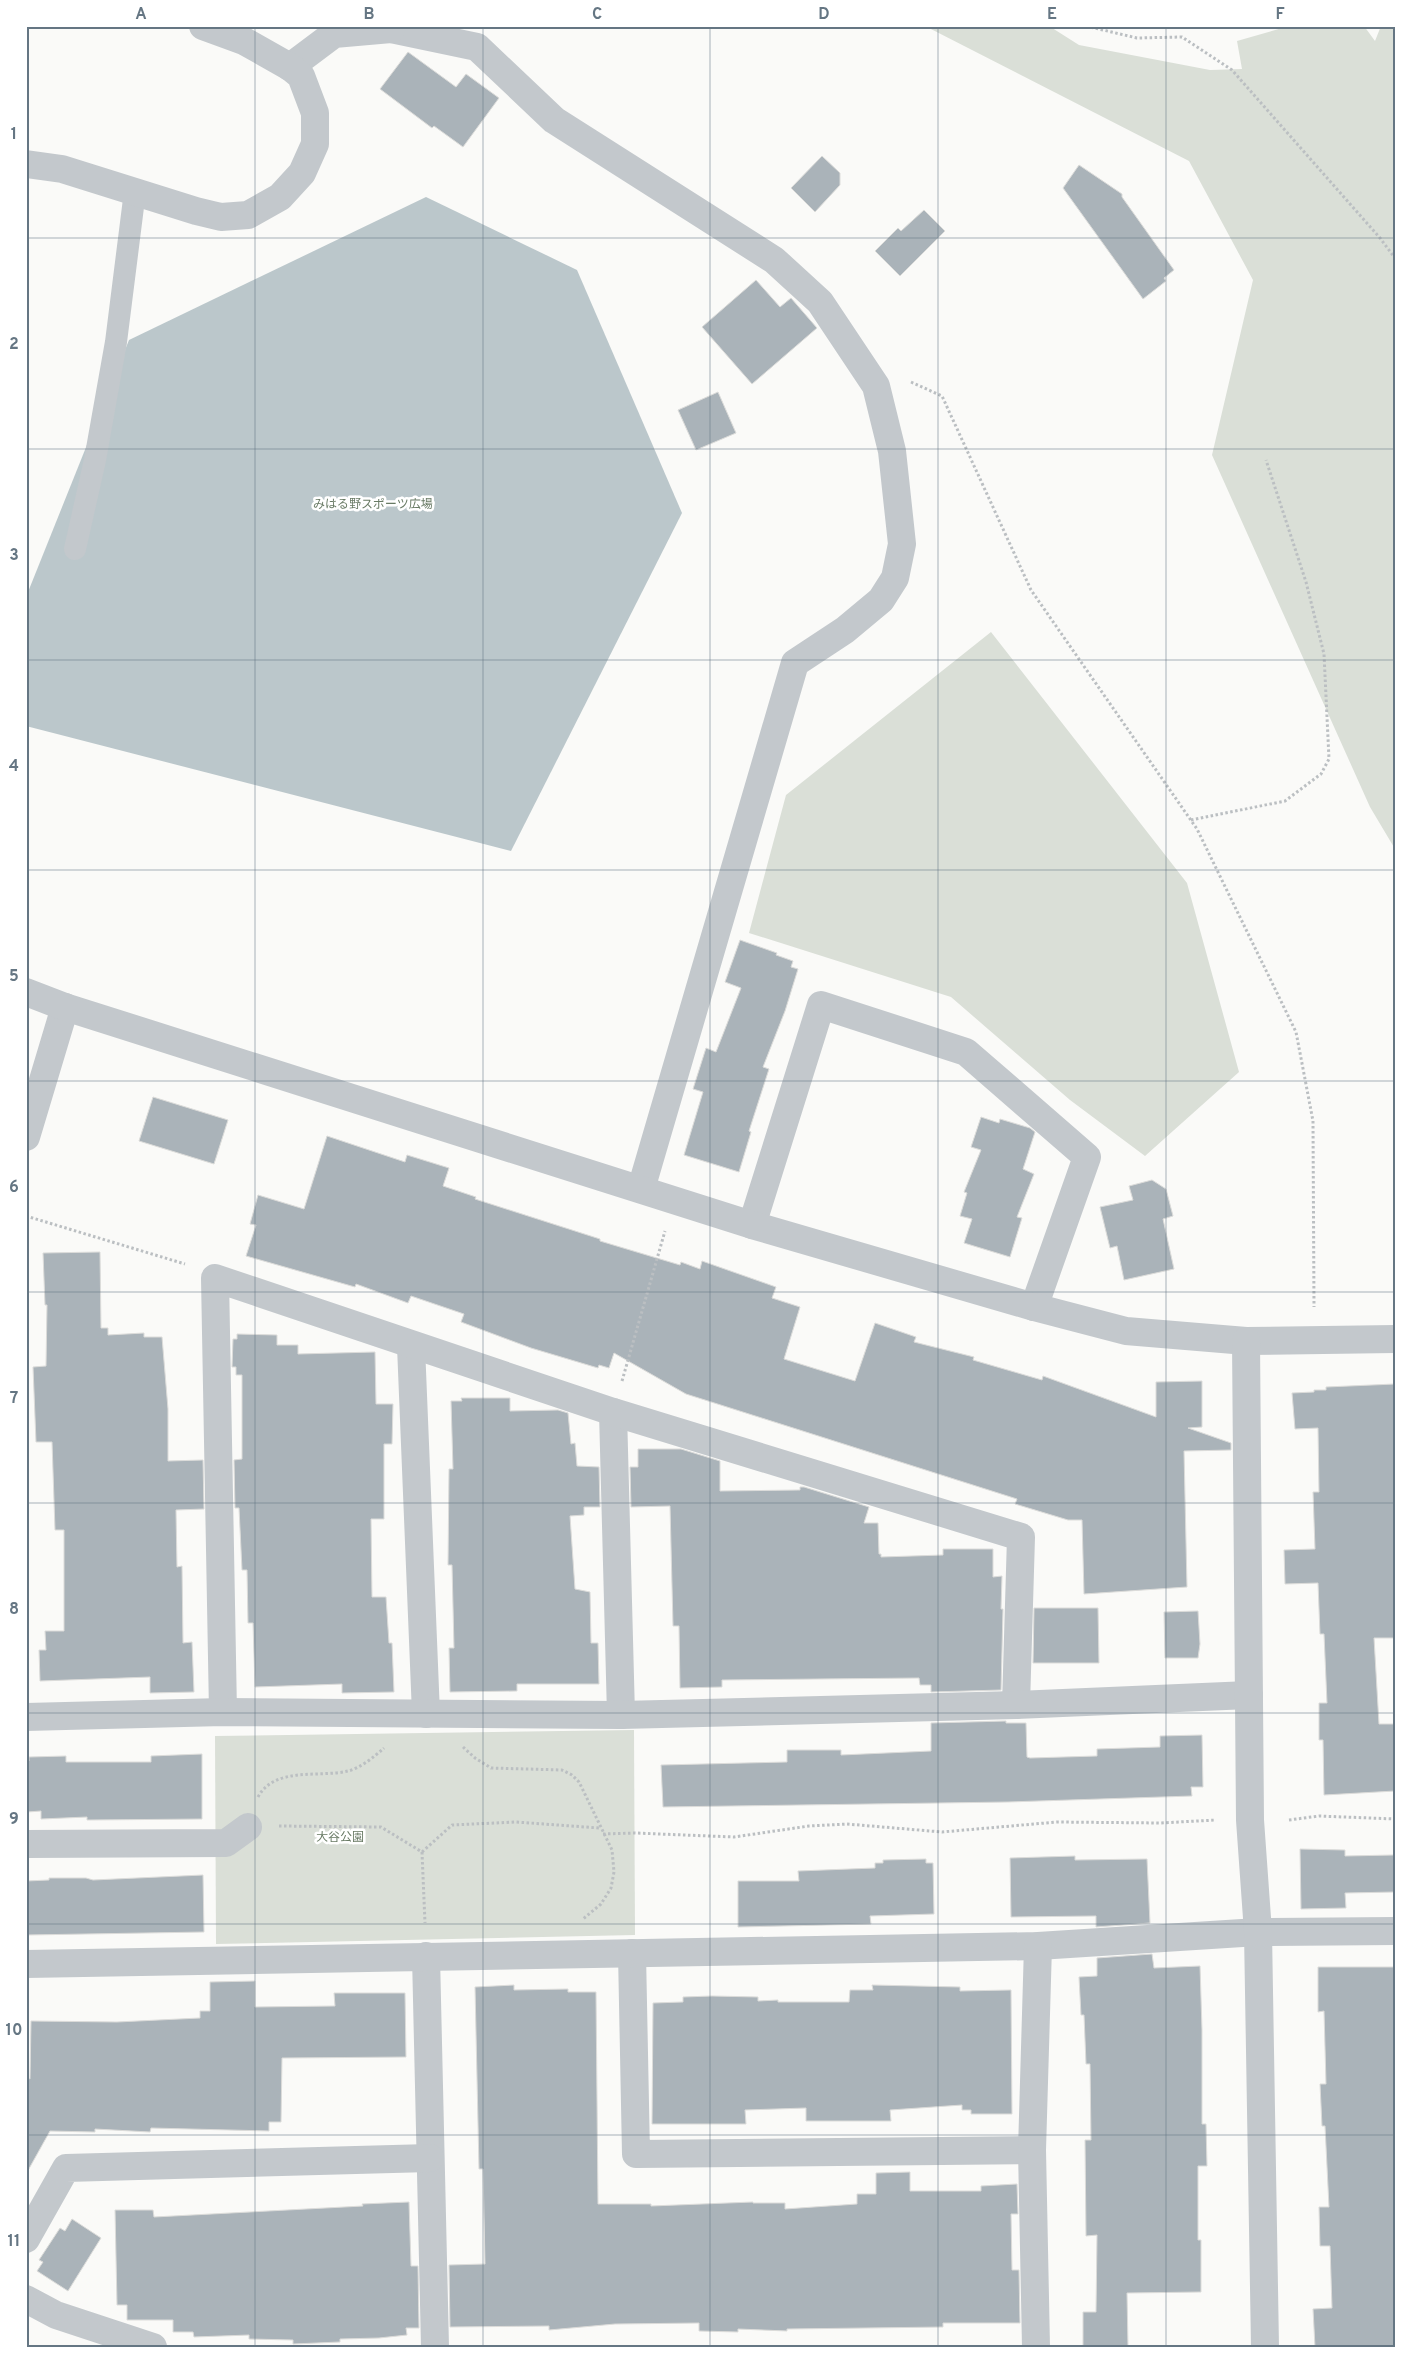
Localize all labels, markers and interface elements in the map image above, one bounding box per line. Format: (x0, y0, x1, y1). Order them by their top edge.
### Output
text: A (135, 5, 147, 25)
text: B (363, 5, 375, 25)
text: C (592, 5, 602, 25)
text: D (818, 5, 830, 25)
text: E (1047, 5, 1057, 25)
text: F (1275, 5, 1285, 25)
text: 1 (11, 125, 17, 145)
text: 2 (9, 335, 19, 355)
park label: みはる野スポーツ広場 (313, 497, 433, 513)
text: 3 (9, 546, 19, 566)
text: 4 (9, 757, 19, 777)
text: 5 (9, 967, 19, 987)
text: 6 (9, 1178, 19, 1198)
text: 7 (10, 1389, 18, 1409)
text: 8 (9, 1600, 19, 1620)
text: 9 (9, 1810, 19, 1830)
park label: 大谷公園 (316, 1830, 364, 1846)
text: 10 (6, 2021, 22, 2041)
text: 11 (8, 2232, 20, 2252)

